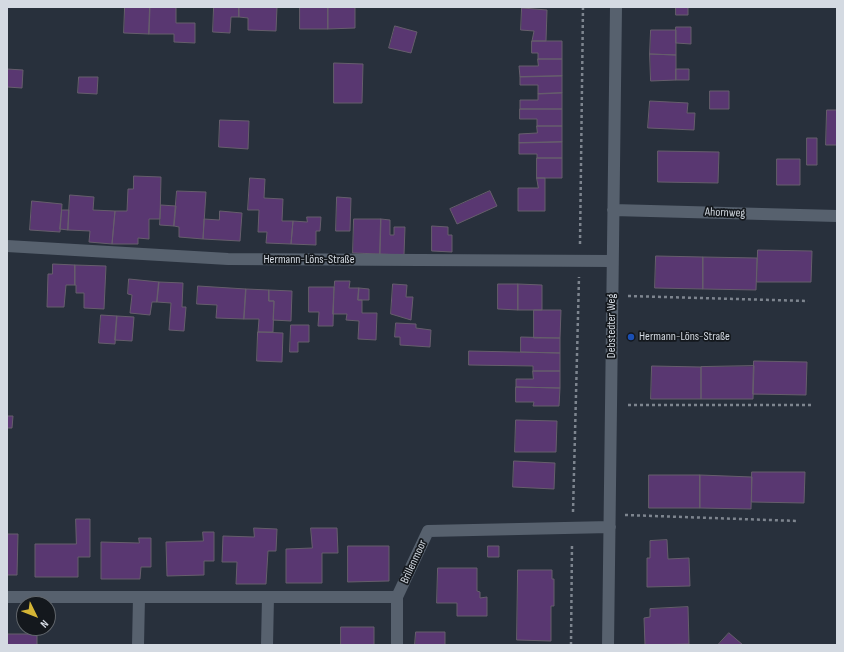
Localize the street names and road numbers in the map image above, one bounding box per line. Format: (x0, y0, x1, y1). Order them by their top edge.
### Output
street label: Ahornweg (705, 205, 745, 221)
street label: Hermann-Löns-Straße (264, 253, 354, 267)
street label: Debstedter Weg (605, 294, 619, 358)
street label: Brillenmoor (398, 538, 430, 586)

